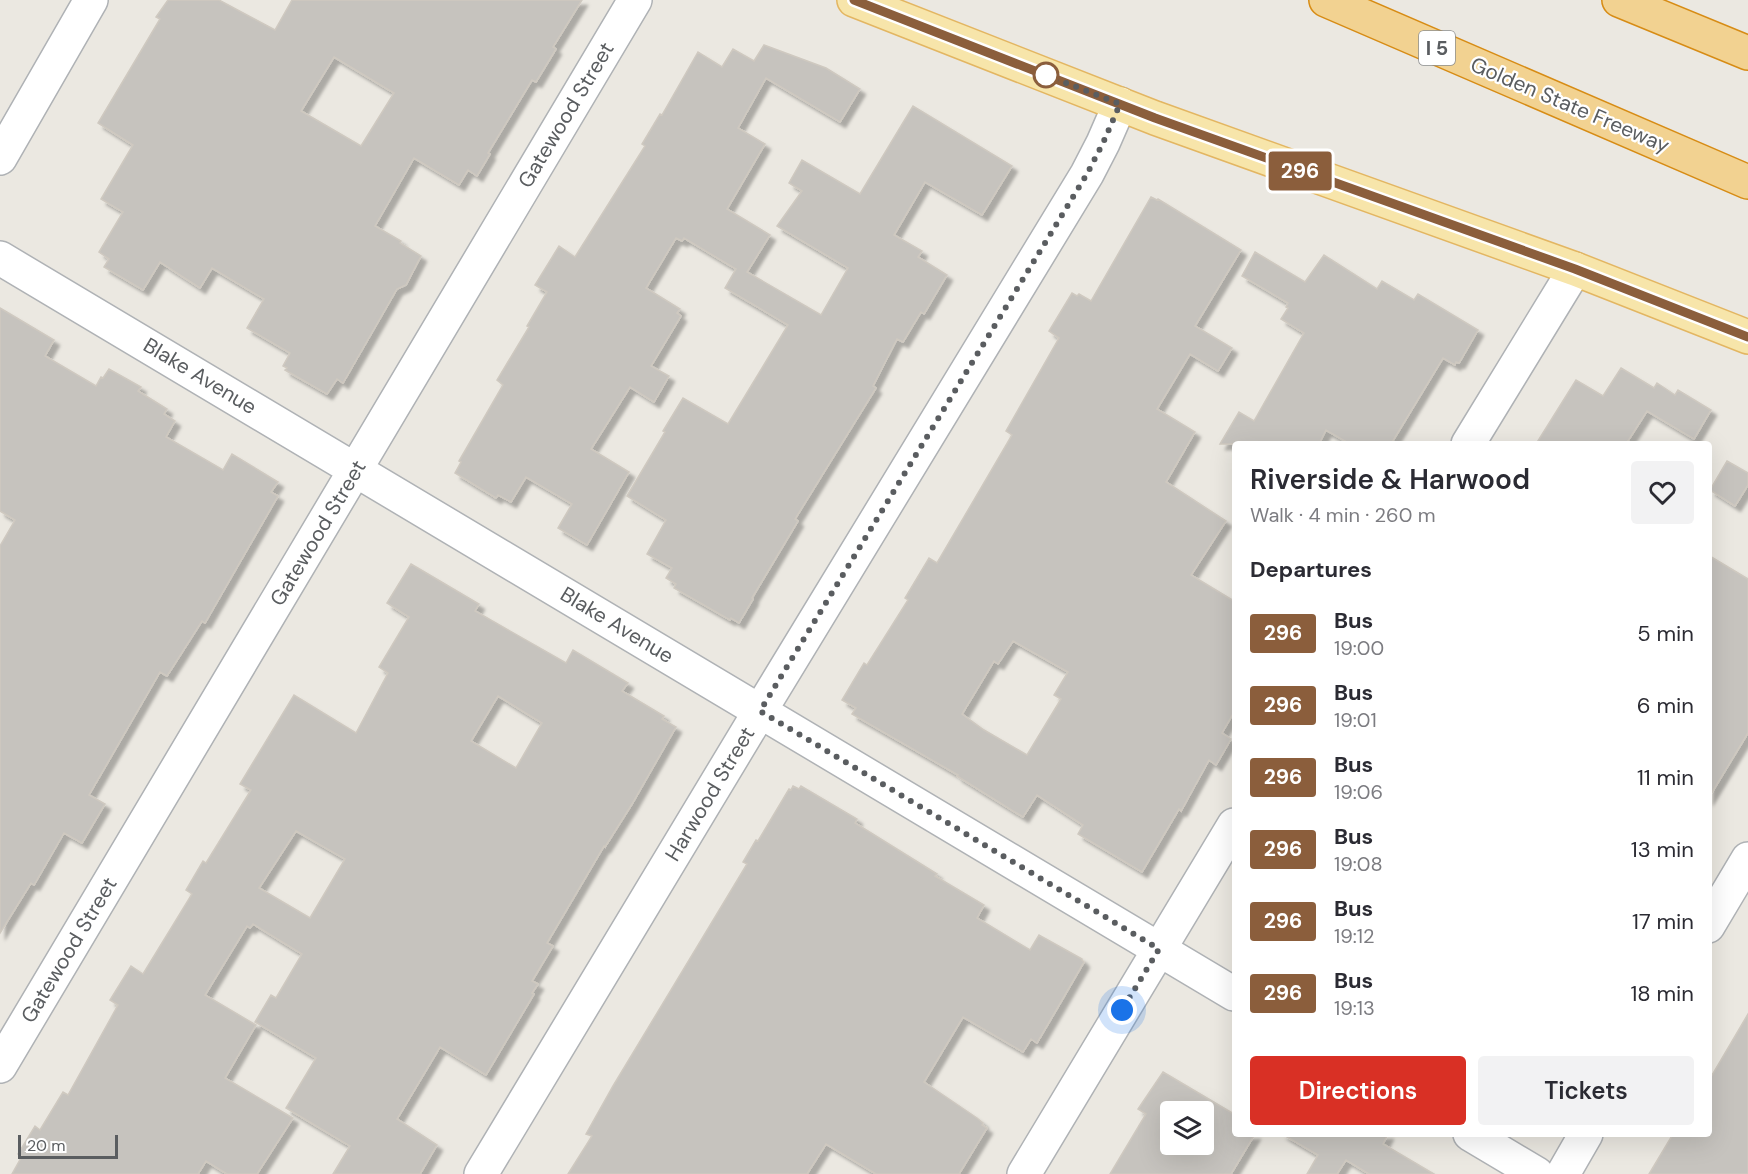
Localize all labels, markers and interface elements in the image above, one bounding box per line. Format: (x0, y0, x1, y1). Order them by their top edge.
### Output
road number: I 5 (1419, 31, 1455, 65)
street label: Gatewood Street (511, 37, 621, 193)
street label: Golden State Freeway (1466, 50, 1674, 160)
unlabelled marker (1033, 62, 1059, 88)
line badge: 296 (1266, 152, 1334, 190)
text: 296 (1281, 157, 1319, 185)
street label: Blake Avenue (138, 331, 262, 421)
street label: Gatewood Street (263, 455, 373, 611)
text: Riverside & Harwood (1250, 461, 1530, 498)
button: heart (1631, 461, 1694, 524)
text: Walk · 4 min · 260 m (1250, 502, 1435, 528)
text: Departures (1250, 555, 1372, 584)
street label: Blake Avenue (555, 580, 679, 670)
text: Bus (1334, 606, 1373, 635)
text: 296 (1264, 619, 1302, 647)
text: 5 min (1637, 619, 1694, 648)
text: 19:00 (1334, 635, 1384, 661)
text: Bus (1334, 678, 1373, 707)
text: 296 (1264, 691, 1302, 719)
text: 6 min (1637, 691, 1694, 720)
text: 19:01 (1334, 707, 1377, 733)
street label: Harwood Street (659, 722, 761, 866)
text: Bus (1334, 750, 1373, 779)
text: 296 (1264, 763, 1302, 791)
text: 11 min (1637, 763, 1694, 792)
text: 19:06 (1334, 779, 1383, 805)
text: Bus (1334, 822, 1373, 851)
text: 296 (1264, 835, 1302, 863)
text: 13 min (1631, 835, 1694, 864)
text: 19:08 (1334, 851, 1383, 877)
street label: Gatewood Street (14, 872, 124, 1028)
text: Bus (1334, 894, 1373, 923)
text: 296 (1264, 907, 1302, 935)
text: 17 min (1632, 907, 1694, 936)
text: 19:12 (1334, 923, 1375, 949)
text: Bus (1334, 966, 1373, 995)
text: 296 (1264, 979, 1302, 1007)
text: 18 min (1630, 979, 1694, 1008)
your location (1107, 995, 1137, 1025)
text: 19:13 (1334, 995, 1375, 1021)
button: Directions (1250, 1056, 1466, 1125)
button: Tickets (1478, 1056, 1694, 1125)
map controls (1160, 1101, 1214, 1155)
button: layers (1160, 1101, 1214, 1155)
scale bar (18, 1132, 118, 1160)
text: 20 m (27, 1135, 66, 1156)

